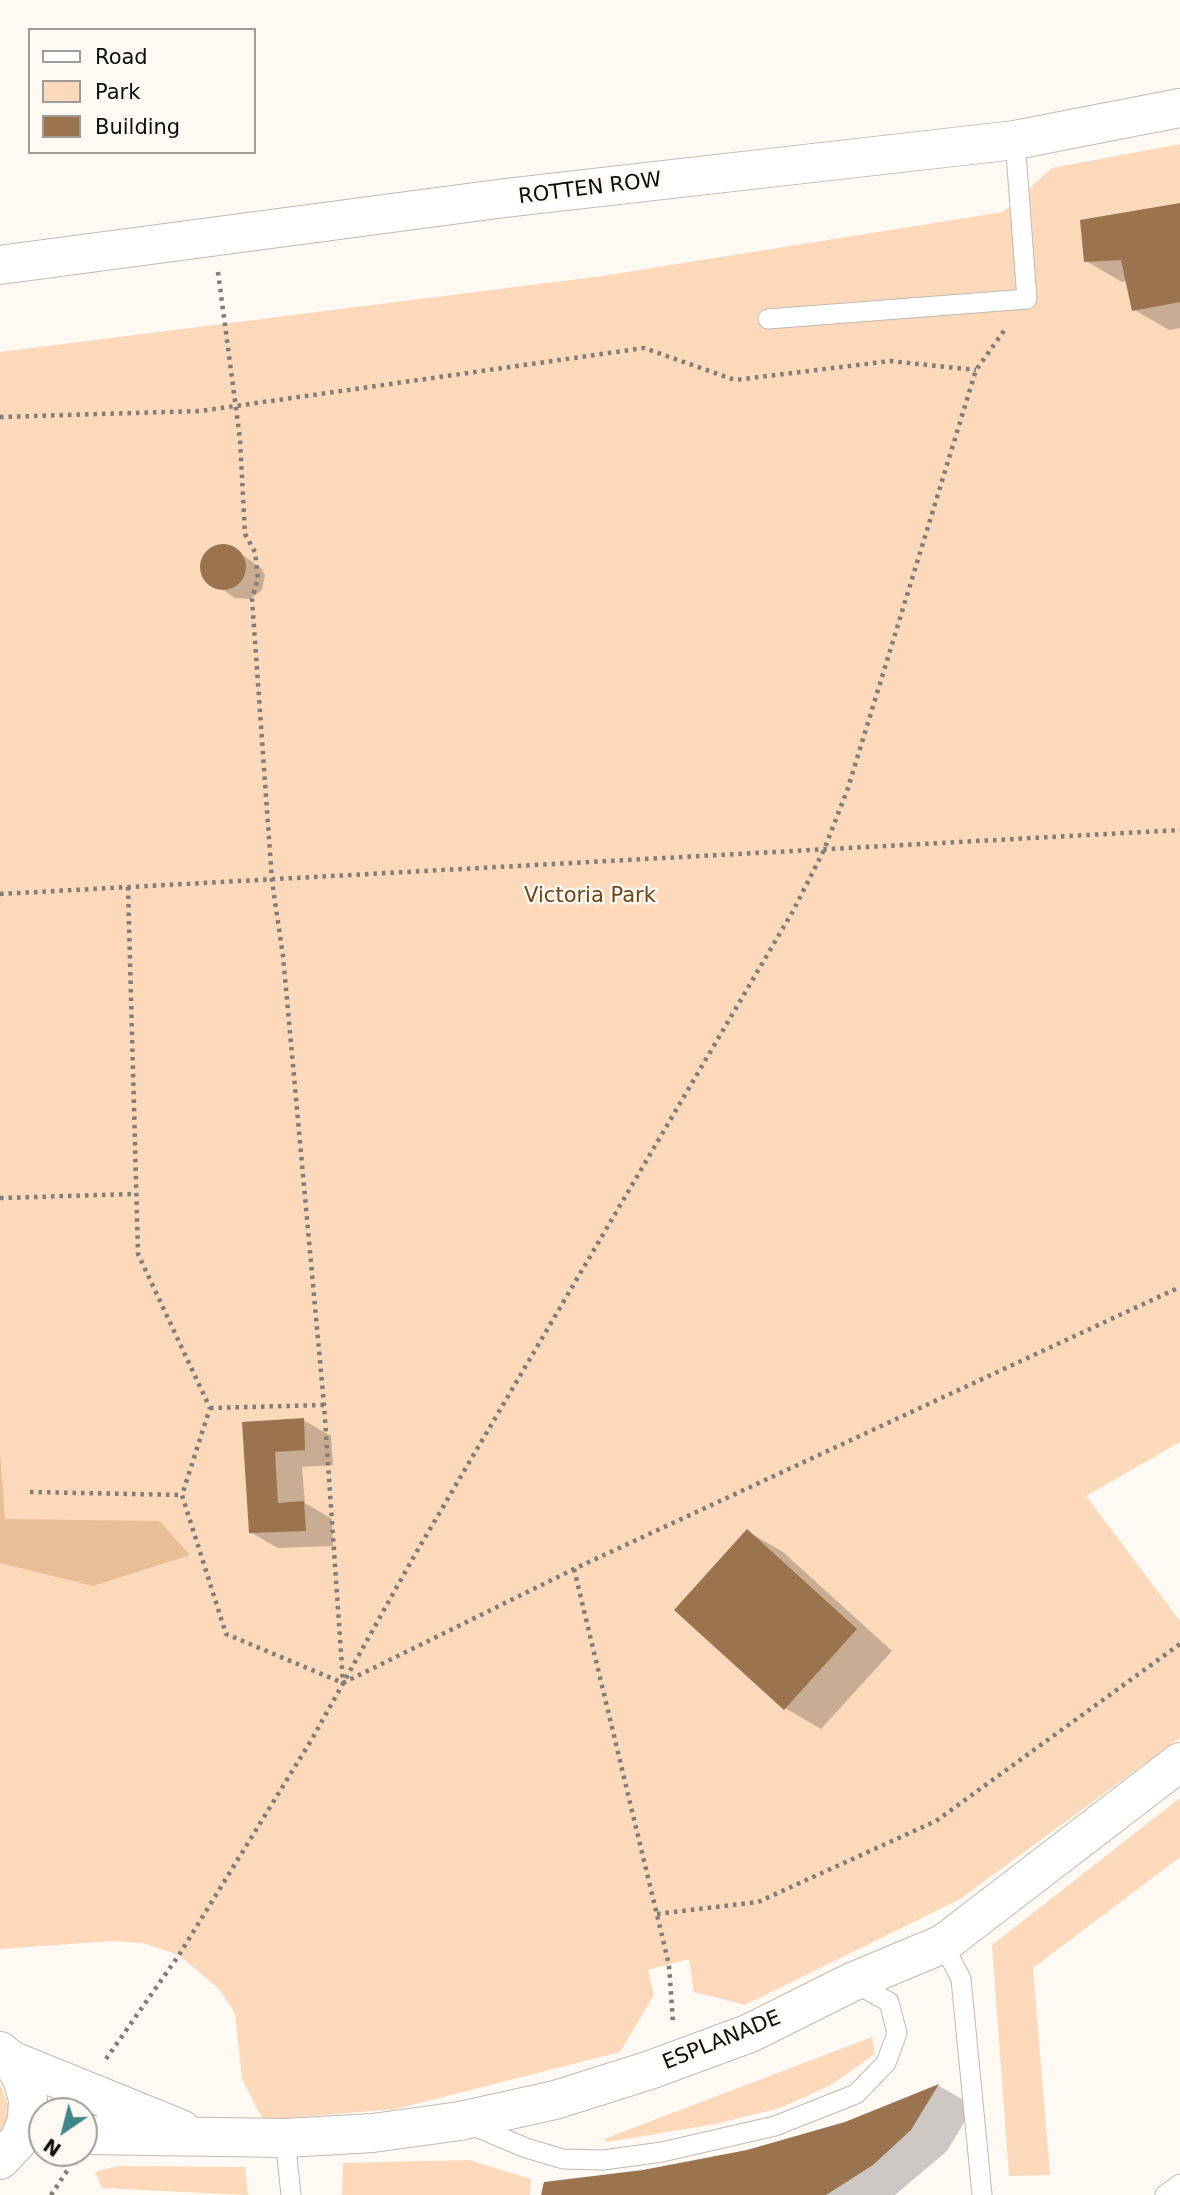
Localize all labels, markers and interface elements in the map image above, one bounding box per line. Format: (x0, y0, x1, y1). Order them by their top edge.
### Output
legend (28, 28, 256, 154)
text: Road (95, 45, 148, 69)
text: Park (95, 80, 140, 104)
text: Building (95, 115, 180, 139)
street label: ROTTEN ROW (517, 168, 663, 210)
park label: Victoria Park (524, 884, 656, 910)
street label: ESPLANADE (659, 2006, 785, 2076)
north arrow (28, 2097, 98, 2167)
text: N (39, 2134, 65, 2161)

